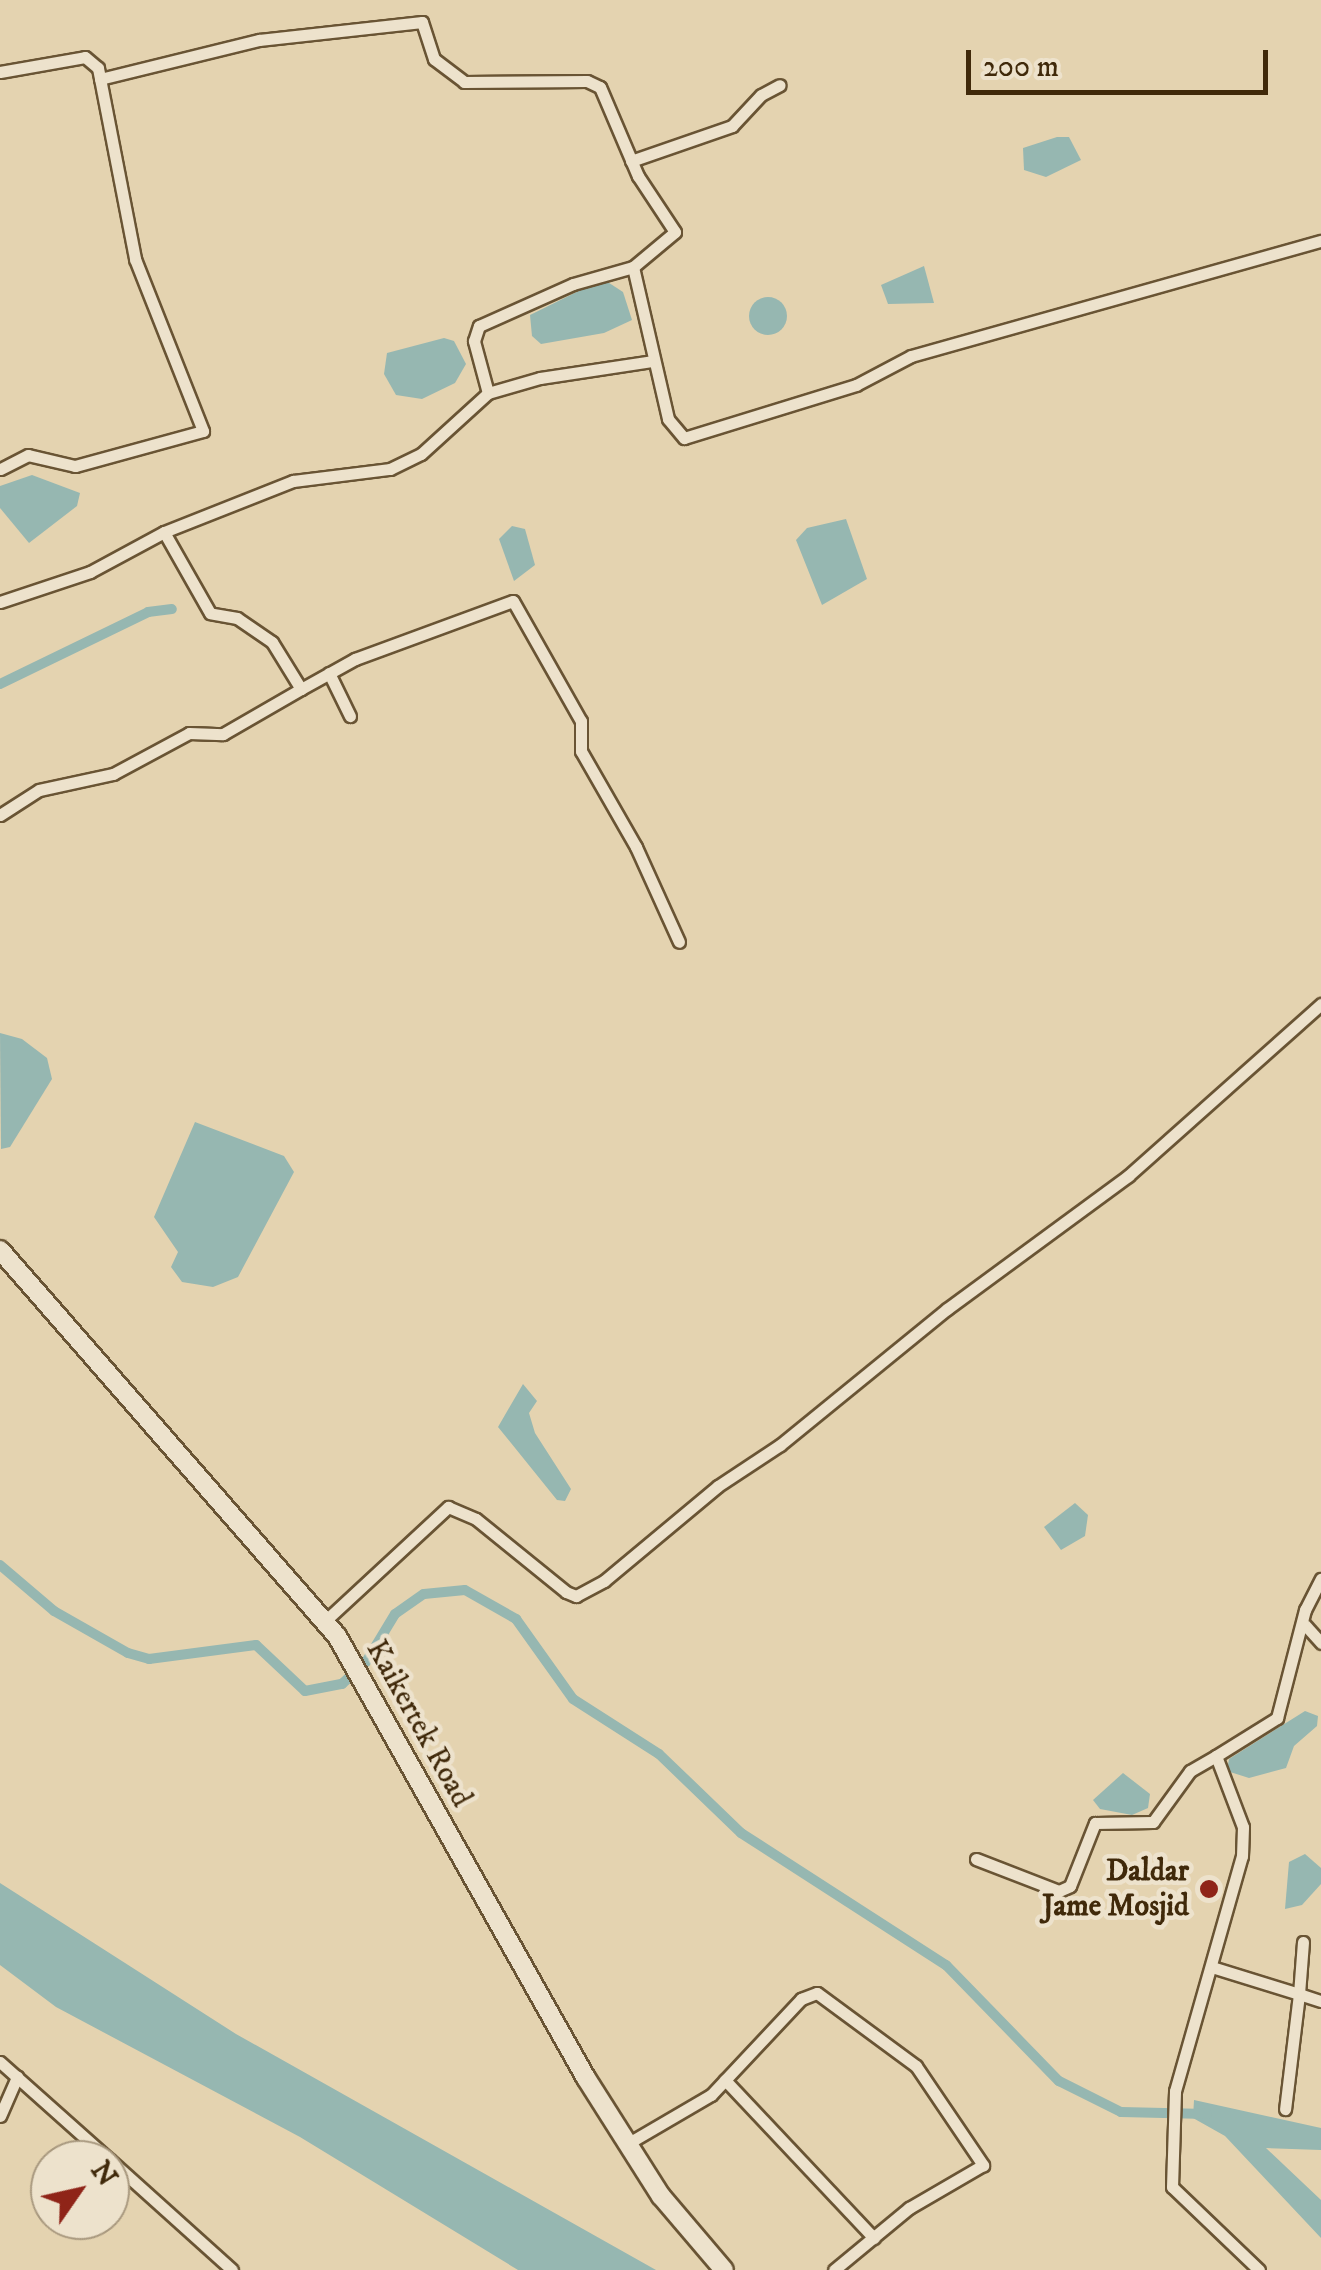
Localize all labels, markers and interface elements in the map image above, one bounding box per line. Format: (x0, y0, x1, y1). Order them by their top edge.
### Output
scale bar (971, 30, 1274, 92)
text: 200 m (983, 49, 1059, 86)
street label: Kaikertek Road (357, 1634, 479, 1814)
place label: Daldar Jame Mosjid (1042, 1854, 1189, 1924)
marker: Daldar Jame Mosjid (1198, 1878, 1220, 1900)
north arrow (30, 2140, 130, 2240)
text: N (83, 2155, 125, 2193)

